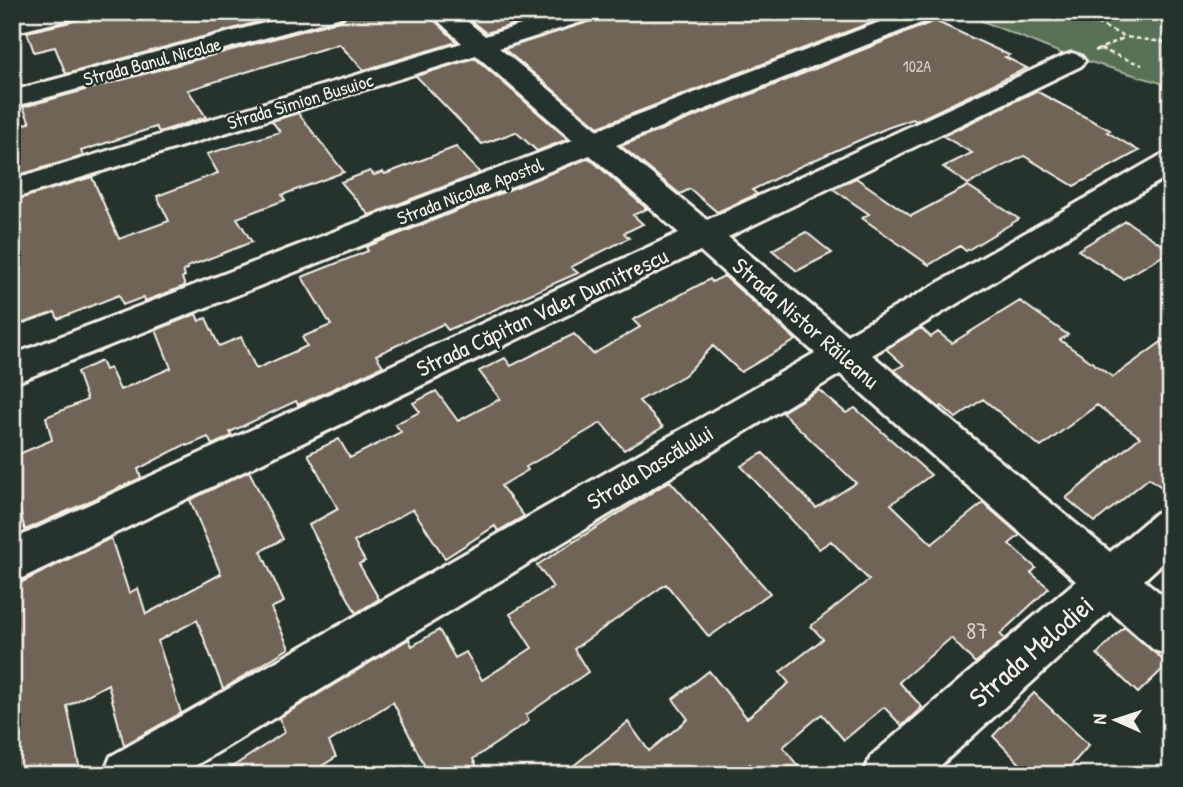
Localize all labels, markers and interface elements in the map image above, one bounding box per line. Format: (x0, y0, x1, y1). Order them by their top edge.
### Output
street label: Strada Banul Nicolae (80, 30, 224, 92)
house number: 102A (903, 55, 931, 77)
street label: Strada Simion Busuioc (224, 66, 377, 136)
street label: Strada Nicolae Apostol (393, 151, 548, 231)
street label: Strada Căpitan Valer Dumitrescu (411, 240, 673, 383)
street label: Strada Nistor Răileanu (726, 250, 887, 395)
street label: Strada Dascălului (581, 417, 719, 516)
street label: Strada Melodiei (961, 586, 1101, 716)
house number: 87 (966, 615, 988, 646)
north arrow (1082, 686, 1152, 756)
text: N (1086, 713, 1112, 725)

